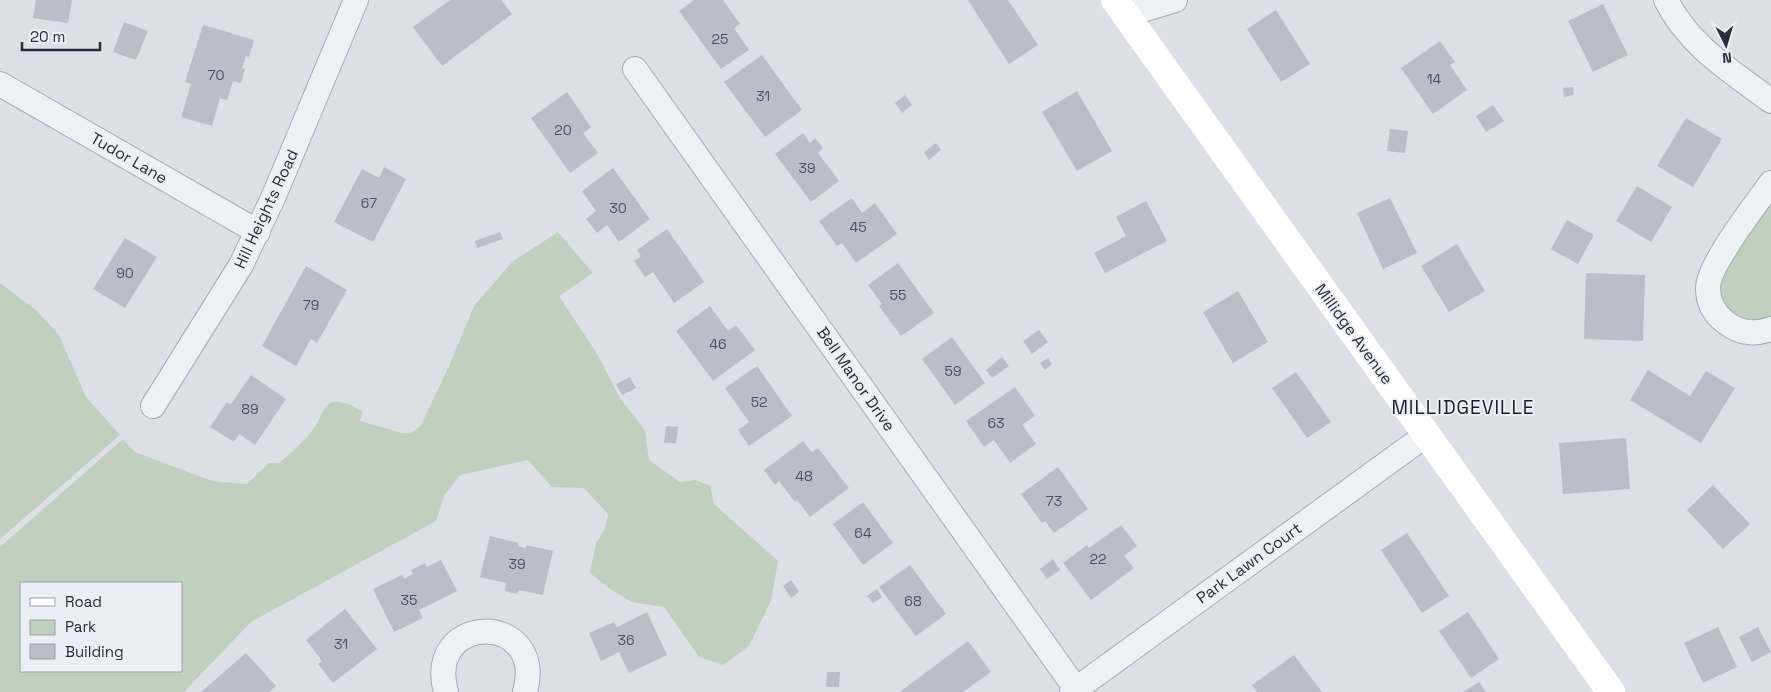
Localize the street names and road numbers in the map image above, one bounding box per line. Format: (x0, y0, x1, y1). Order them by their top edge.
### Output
street label: Tudor Lane (87, 128, 171, 188)
street label: Hill Heights Road (229, 146, 303, 272)
street label: Millidge Avenue (1310, 279, 1398, 389)
street label: Bell Manor Drive (812, 323, 900, 435)
street label: Park Lawn Court (1192, 518, 1306, 608)

